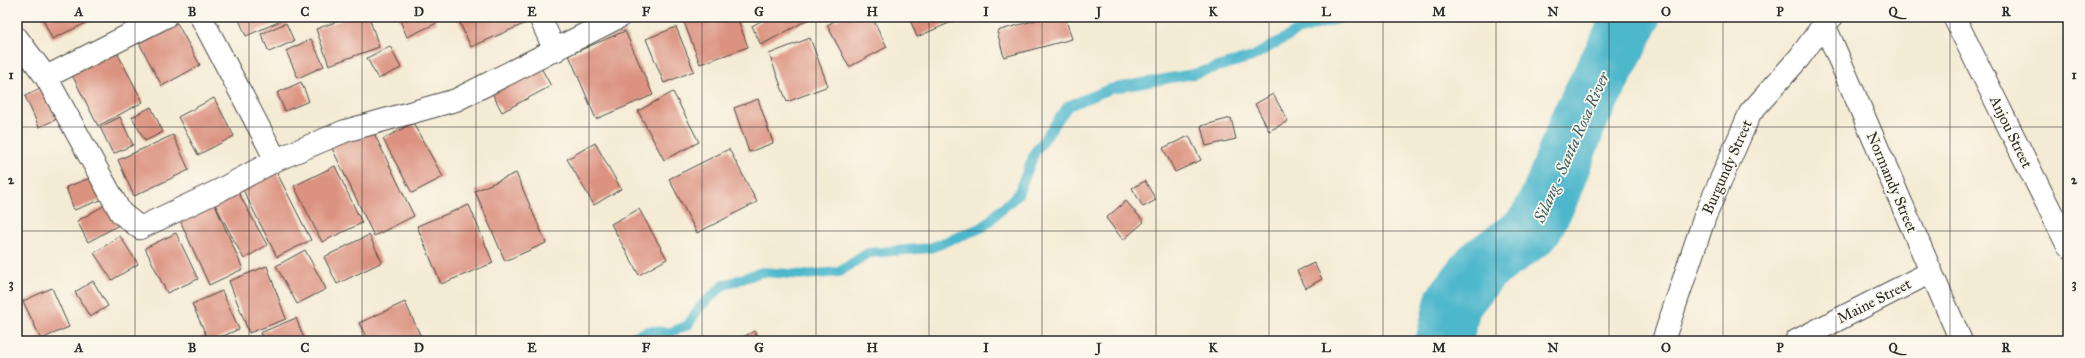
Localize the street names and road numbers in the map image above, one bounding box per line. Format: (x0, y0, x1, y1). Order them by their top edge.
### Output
street label: Anjou Street (1985, 92, 2036, 172)
street label: Burgundy Street (1698, 116, 1756, 217)
street label: Normandy Street (1863, 129, 1922, 236)
street label: Maine Street (1834, 274, 1915, 327)

